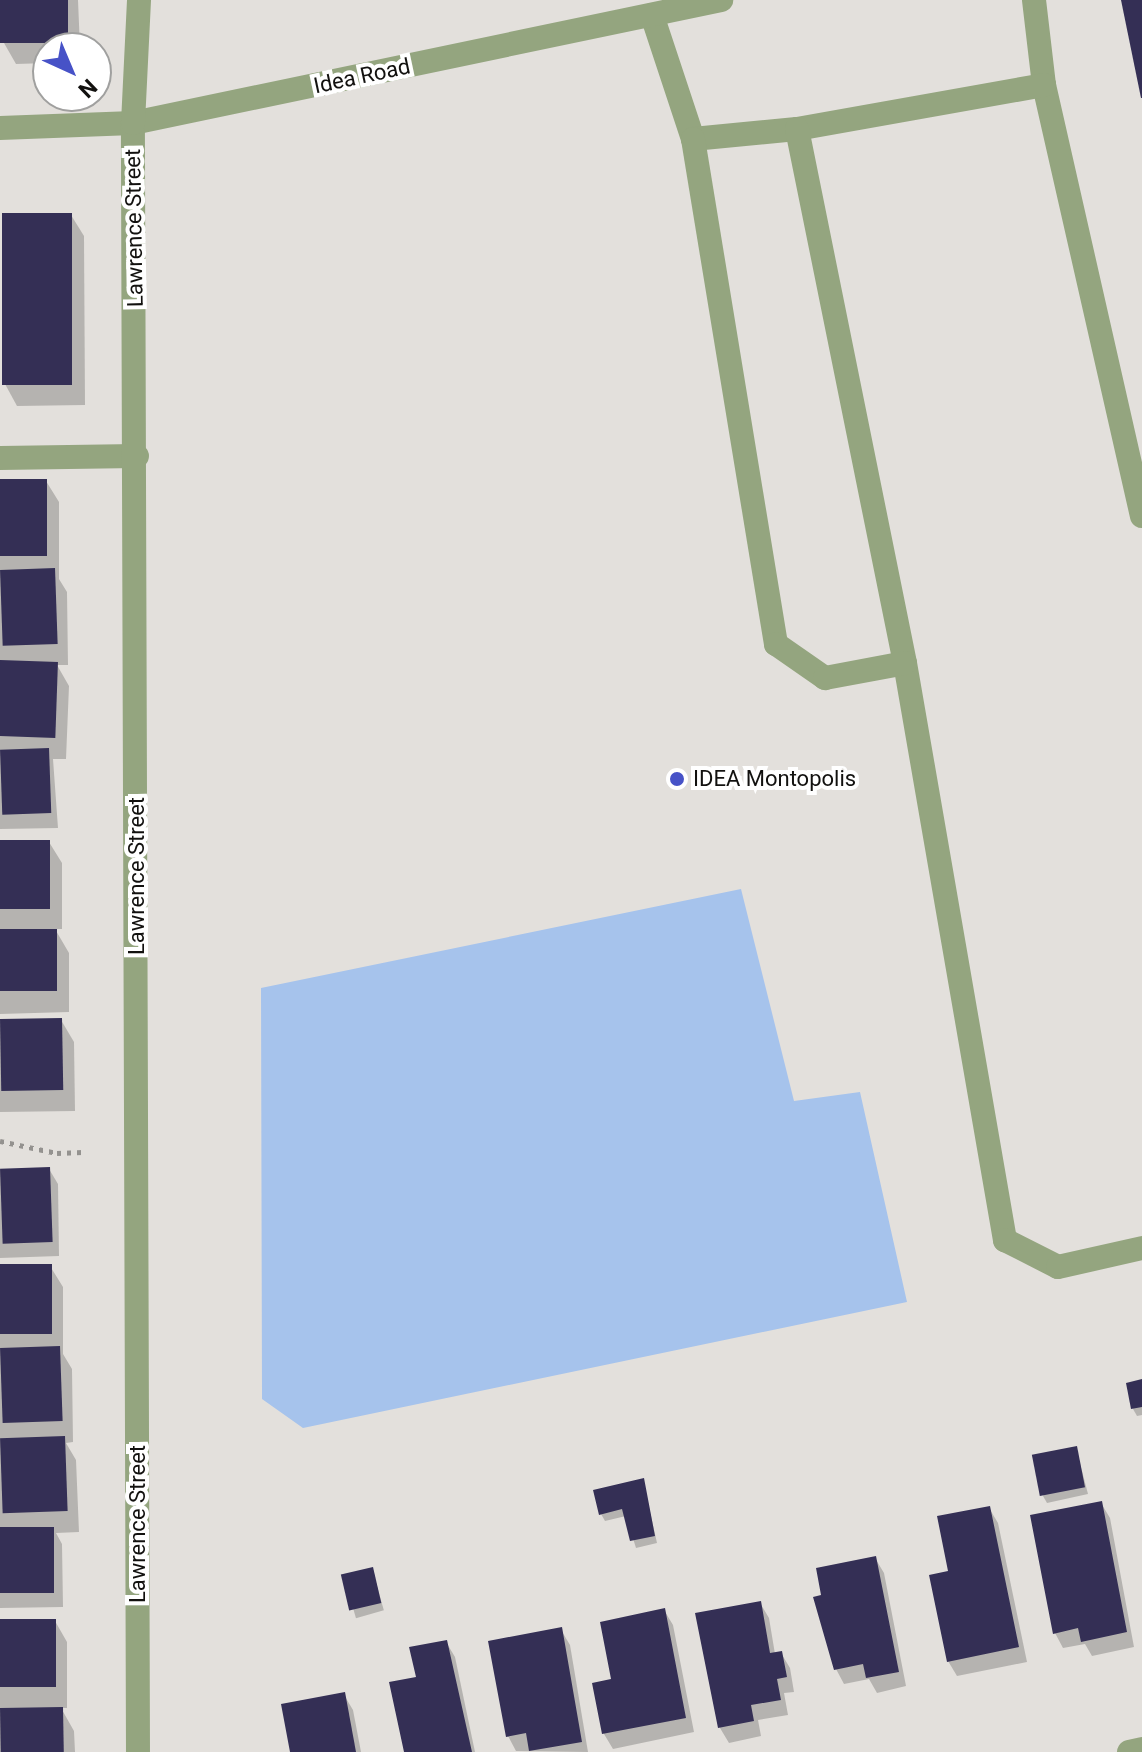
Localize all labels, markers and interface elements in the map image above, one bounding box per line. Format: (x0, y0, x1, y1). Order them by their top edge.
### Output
north arrow (32, 32, 112, 112)
street label: Idea Road (311, 53, 413, 99)
text: N (73, 74, 102, 103)
street label: Lawrence Street (119, 149, 149, 307)
place label: IDEA Montopolis (693, 766, 856, 792)
marker: IDEA Montopolis (668, 770, 686, 788)
street label: Lawrence Street (124, 797, 150, 955)
street label: Lawrence Street (125, 1445, 151, 1603)

